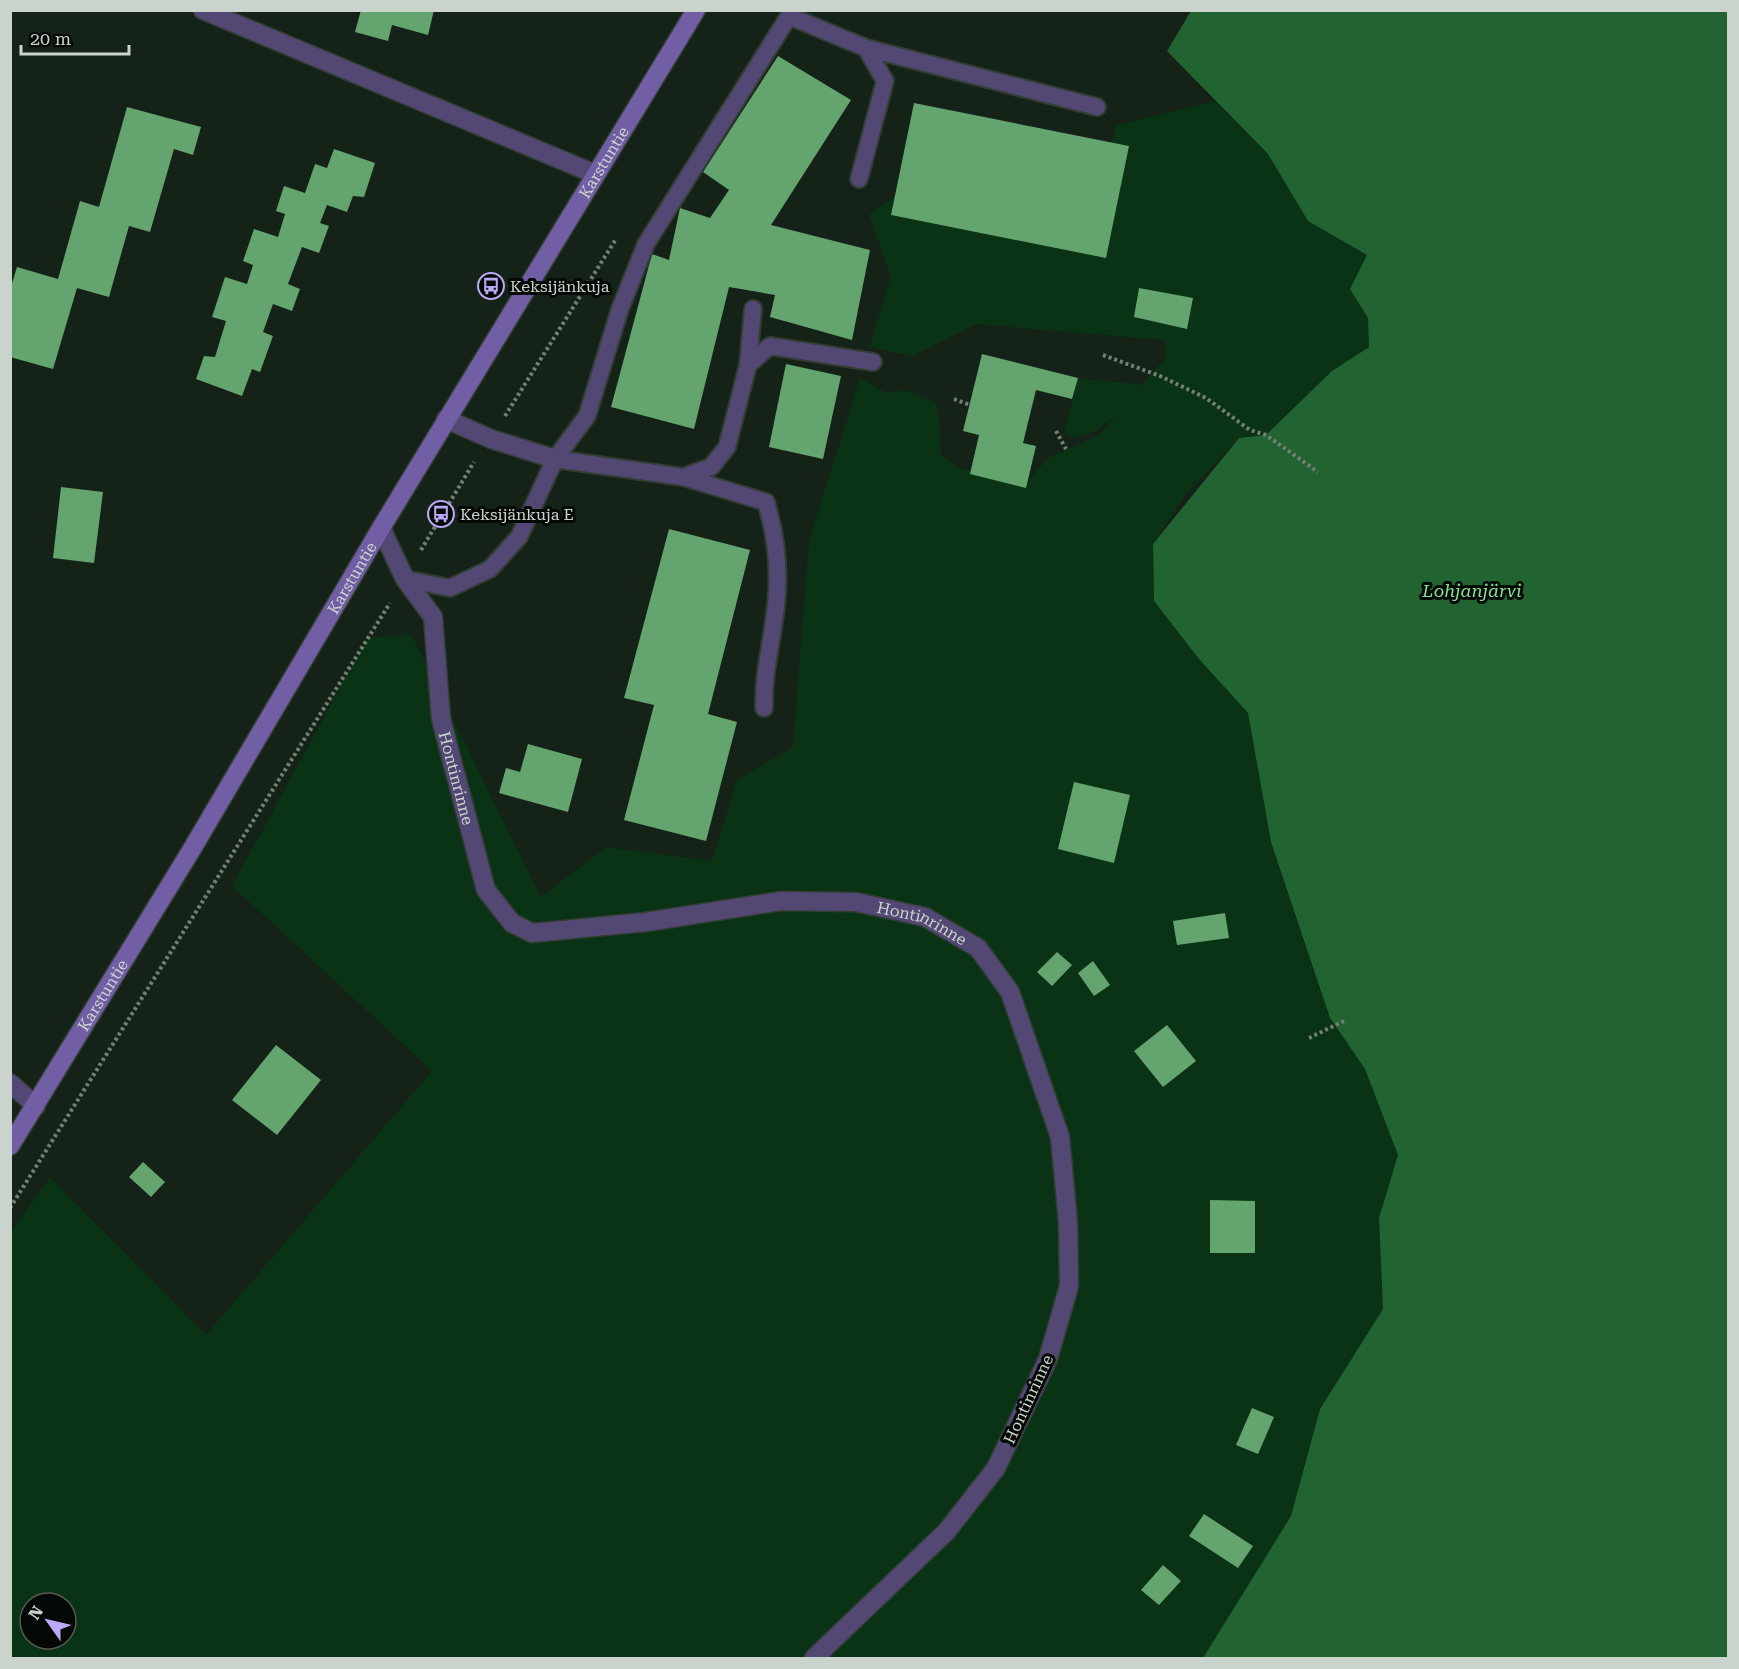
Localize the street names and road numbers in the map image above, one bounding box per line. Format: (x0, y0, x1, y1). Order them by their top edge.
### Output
street label: Karstuntie (575, 123, 633, 202)
street label: Karstuntie (323, 538, 381, 618)
street label: Hontinrinne (435, 729, 478, 827)
street label: Hontinrinne (875, 898, 970, 950)
street label: Karstuntie (74, 956, 132, 1035)
street label: Hontinrinne (1000, 1352, 1057, 1447)

